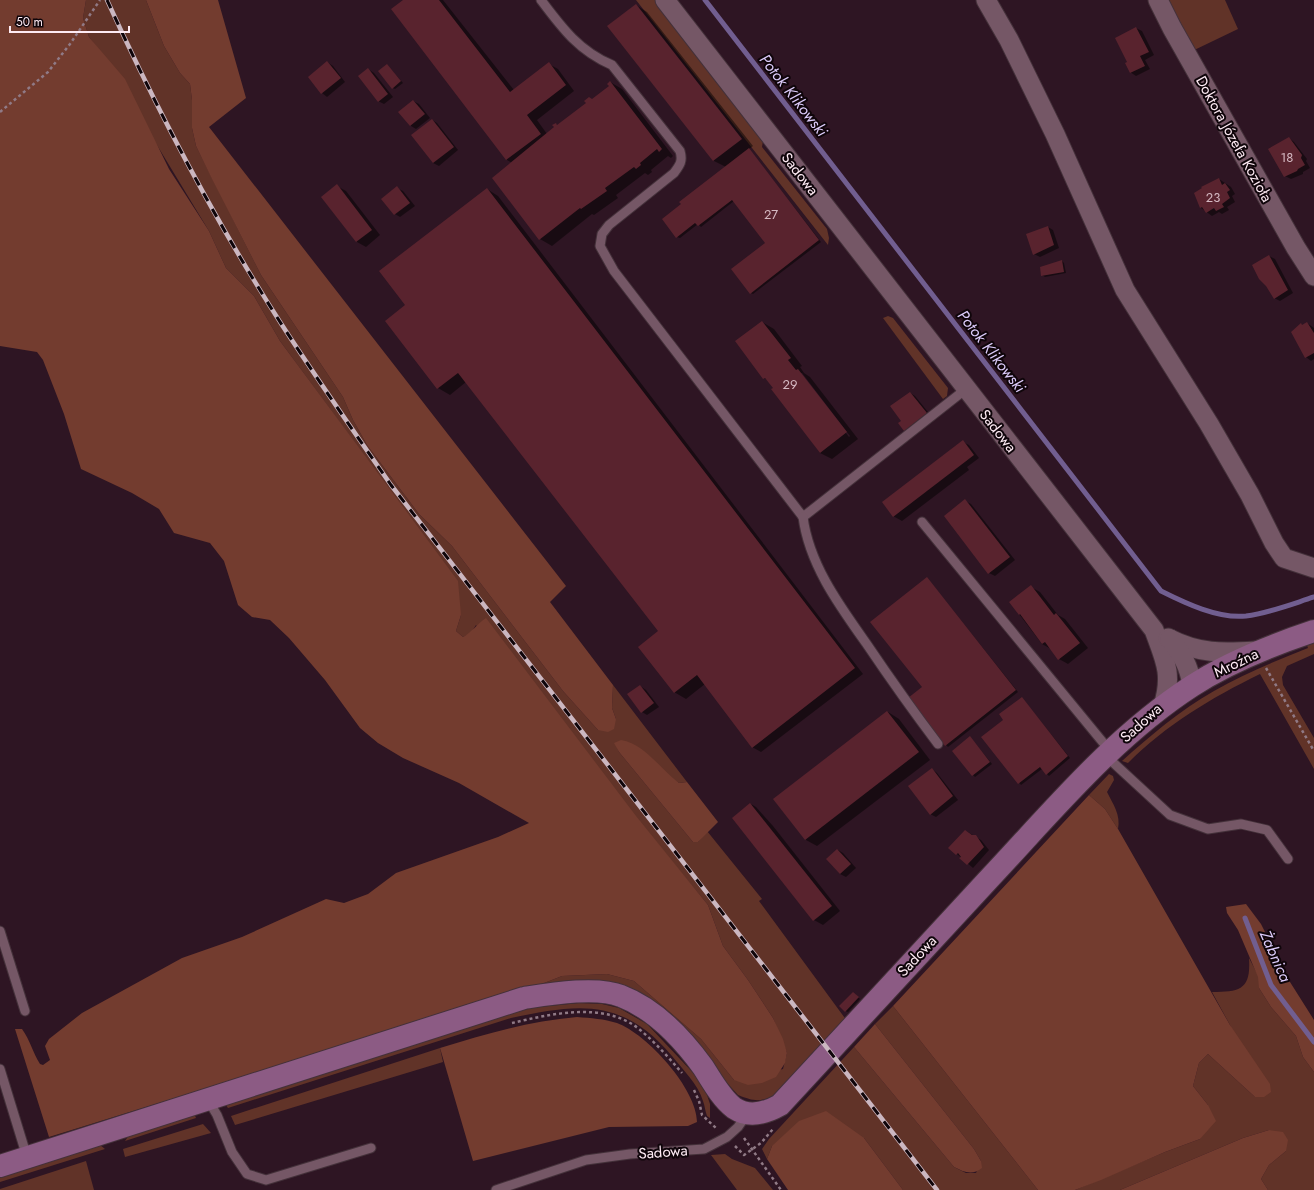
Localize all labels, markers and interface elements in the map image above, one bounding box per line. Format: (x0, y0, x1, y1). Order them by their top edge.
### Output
scale bar (10, 8, 129, 34)
text: 50 m (16, 13, 43, 31)
water label: Potok Klikowski (754, 49, 834, 142)
street label: Doktora Józefa Kozioła (1190, 72, 1278, 206)
street label: Sadowa (776, 148, 824, 200)
house number: 18 (1281, 148, 1293, 167)
house number: 23 (1206, 188, 1220, 207)
house number: 27 (764, 205, 778, 224)
water label: Potok Klikowski (952, 305, 1032, 398)
house number: 29 (783, 375, 797, 394)
street label: Sadowa (974, 405, 1022, 457)
street label: Mroźna (1210, 643, 1262, 683)
street label: Sadowa (1115, 698, 1167, 748)
water label: Żabnica (1254, 926, 1297, 986)
street label: Sadowa (892, 930, 942, 982)
street label: Sadowa (638, 1139, 688, 1165)

